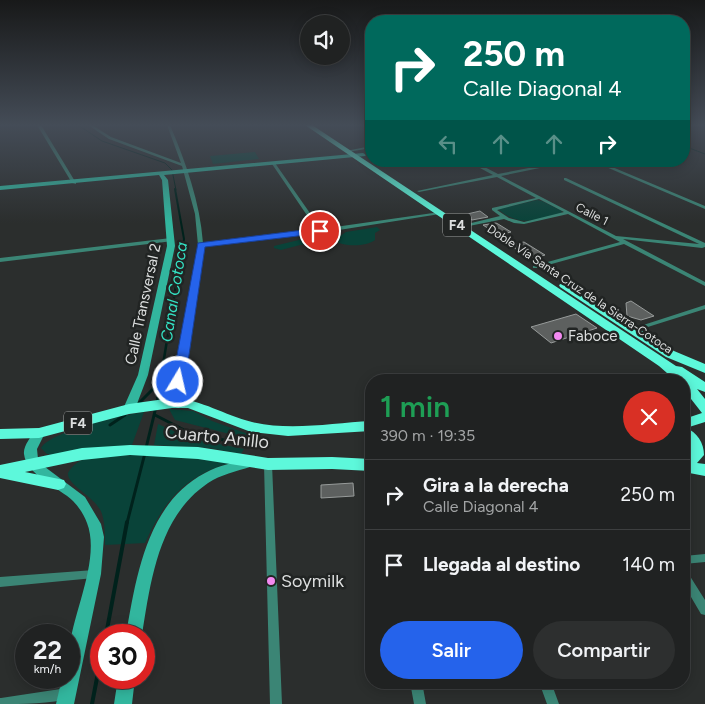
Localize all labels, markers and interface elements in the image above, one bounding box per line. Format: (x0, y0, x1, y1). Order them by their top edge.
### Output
map controls (300, 15, 350, 65)
button: sound (300, 15, 350, 65)
text: 250 m (463, 33, 565, 75)
icon: right (380, 35, 445, 100)
text: Calle Diagonal 4 (463, 75, 622, 102)
icon: left (434, 130, 462, 158)
icon: ahead (487, 130, 515, 158)
icon: ahead (540, 130, 568, 158)
icon: right (593, 130, 621, 158)
street label: Calle 1 (573, 200, 611, 228)
pin (299, 210, 341, 252)
road number: F4 (443, 214, 471, 236)
icon: arrive (306, 217, 334, 245)
street label: Doble Vía Santa Cruz de la Sierra-Cotoca (485, 222, 675, 356)
water label: Canal Cotoca (157, 241, 191, 343)
street label: Calle Transversal 2 (121, 242, 165, 366)
place label: Faboce (568, 327, 618, 345)
marker: Faboce (552, 330, 564, 342)
position arrow (151, 355, 203, 407)
text: 1 min (380, 388, 450, 425)
button: close (623, 391, 675, 443)
road number: F4 (64, 412, 92, 434)
street label: Cuarto Anillo (164, 421, 270, 453)
text: 390 m · 19:35 (380, 426, 475, 445)
text: Gira a la derecha (423, 474, 569, 497)
icon: right (380, 481, 408, 509)
text: 250 m (620, 483, 675, 506)
text: Calle Diagonal 4 (423, 497, 538, 516)
icon: arrive (380, 551, 408, 579)
text: Llegada al destino (423, 553, 580, 576)
text: 140 m (622, 553, 675, 576)
place label: Soymilk (281, 570, 344, 592)
marker: Soymilk (265, 575, 277, 587)
button: Salir (380, 621, 523, 679)
button: Compartir (533, 621, 675, 679)
speed limit sign: 30 (90, 624, 155, 689)
text: 22 (33, 635, 62, 665)
text: km/h (34, 662, 61, 676)

